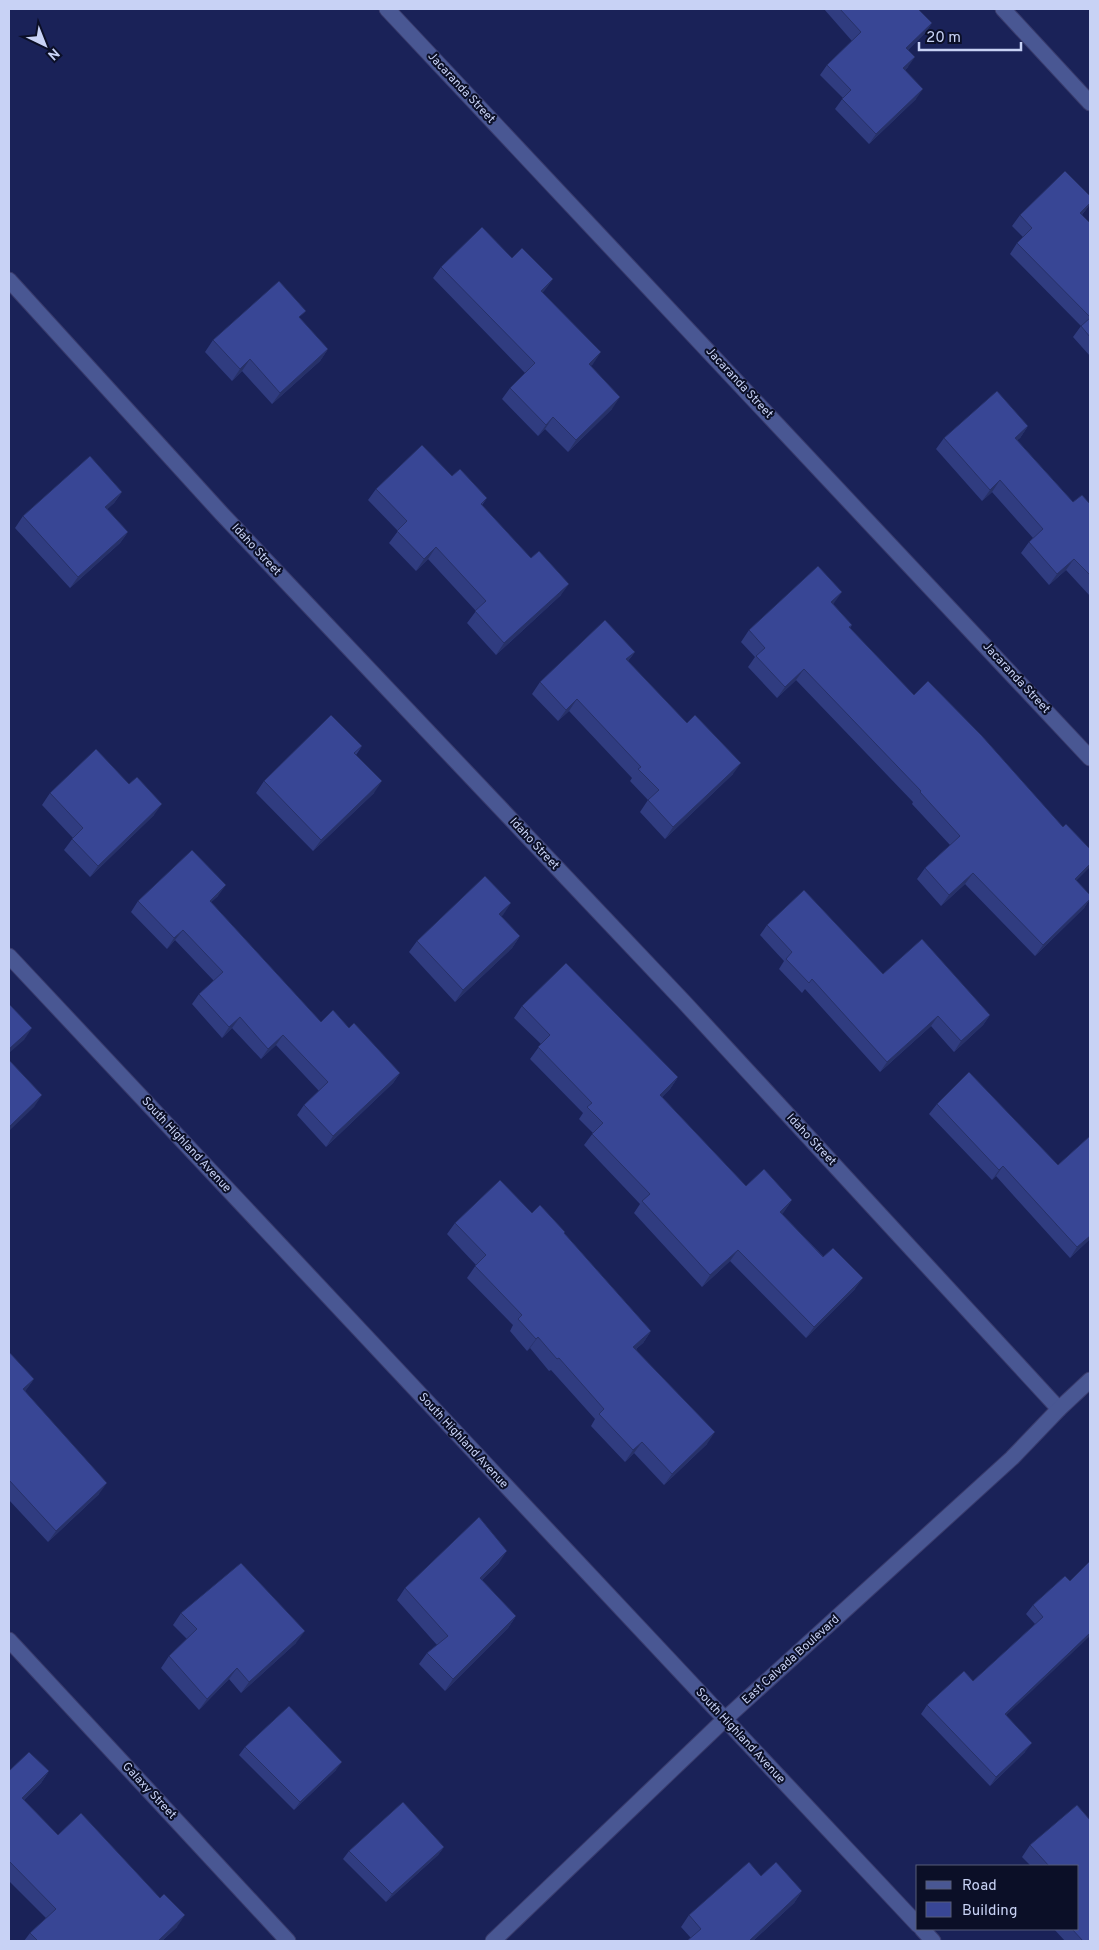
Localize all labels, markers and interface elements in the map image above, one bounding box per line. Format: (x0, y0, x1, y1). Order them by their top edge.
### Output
north arrow (20, 20, 70, 70)
scale bar (919, 20, 1022, 52)
text: 20 m (926, 29, 961, 48)
text: N (43, 44, 62, 63)
street label: Jacaranda Street (424, 49, 498, 127)
street label: Jacaranda Street (702, 344, 776, 422)
street label: Idaho Street (228, 520, 284, 580)
street label: Jacaranda Street (979, 639, 1053, 717)
street label: Idaho Street (506, 814, 562, 874)
street label: South Highland Avenue (138, 1094, 234, 1196)
street label: Idaho Street (783, 1110, 839, 1170)
street label: South Highland Avenue (415, 1390, 511, 1492)
street label: East Calvada Boulevard (739, 1612, 843, 1708)
street label: South Highland Avenue (692, 1685, 788, 1787)
street label: Galaxy Street (118, 1759, 180, 1823)
legend (916, 1865, 1079, 1930)
text: Road (962, 1877, 997, 1896)
text: Building (962, 1902, 1017, 1921)

